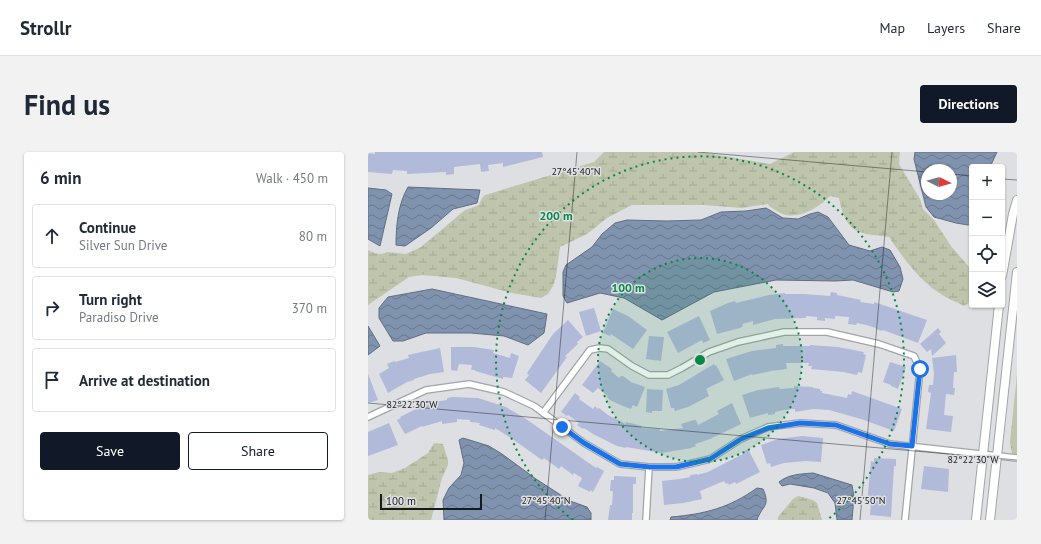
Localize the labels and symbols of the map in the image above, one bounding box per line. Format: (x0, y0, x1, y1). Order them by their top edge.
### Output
north arrow (921, 164, 957, 200)
text: 27°45'40"N (551, 165, 601, 178)
text: 200 m (539, 208, 573, 223)
text: 100 m (611, 280, 645, 295)
centre of rings (693, 353, 707, 367)
route start (911, 360, 929, 378)
text: 82°22'30"W (386, 398, 438, 411)
route end (553, 418, 571, 436)
text: 82°22'30"W (947, 453, 999, 466)
scale bar (380, 492, 482, 511)
text: 27°45'40"N (521, 494, 571, 507)
text: 27°45'50"N (836, 494, 886, 507)

